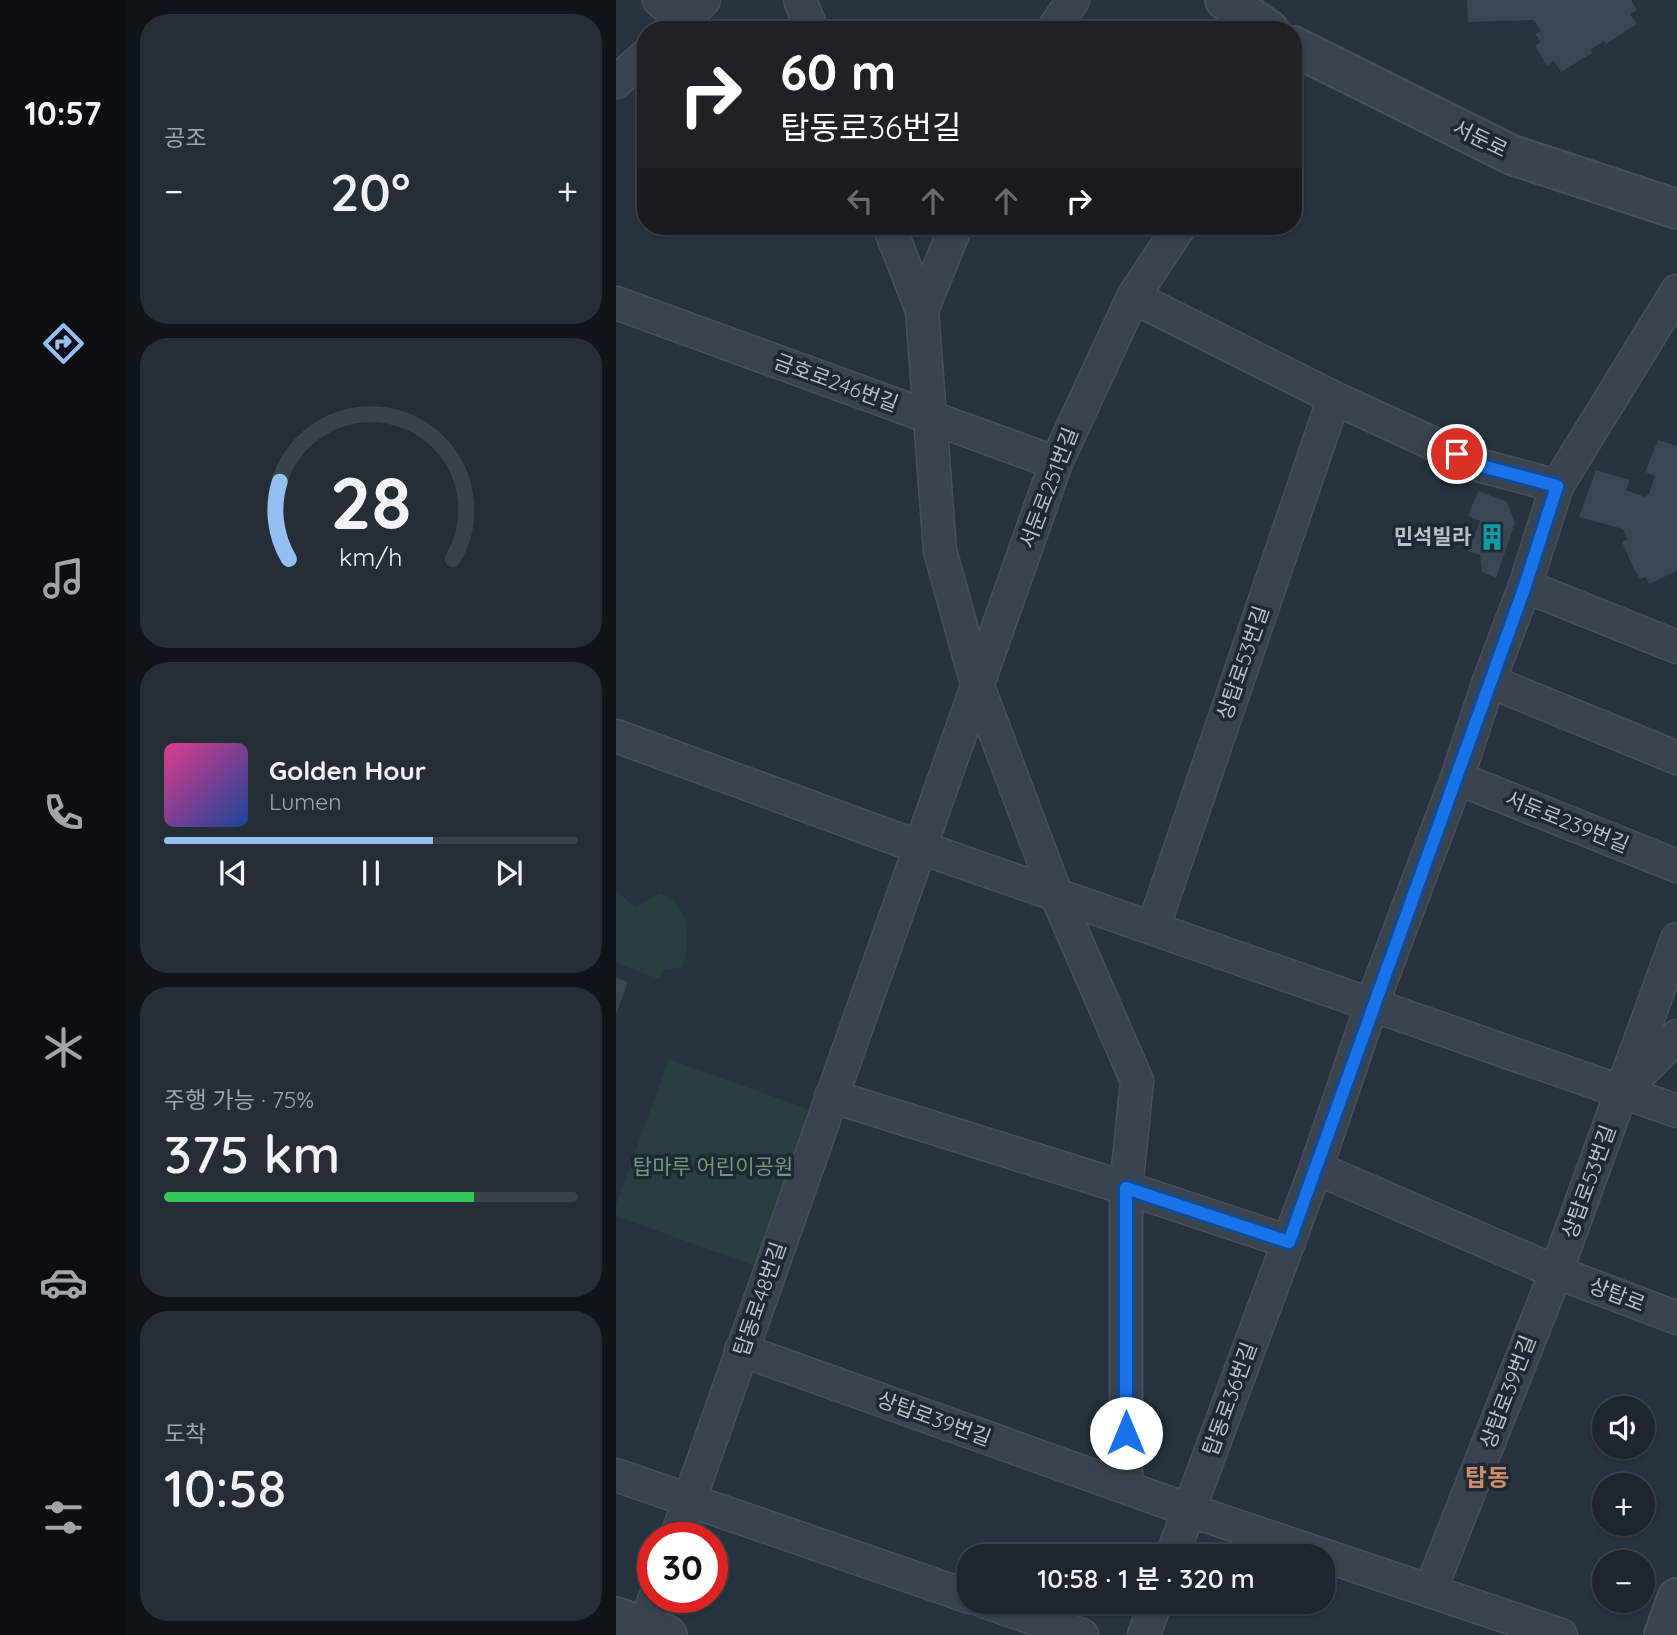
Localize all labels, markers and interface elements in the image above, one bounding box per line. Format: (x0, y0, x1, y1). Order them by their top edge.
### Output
text: 60 m (780, 41, 896, 102)
icon: right (665, 49, 756, 140)
text: 10:57 (25, 93, 101, 133)
text: 탑동로36번길 (780, 107, 961, 147)
street label: 서둔로 (1449, 114, 1512, 162)
text: 공조 (164, 123, 206, 152)
text: 20° (330, 159, 410, 224)
text: − (164, 167, 184, 215)
text: + (557, 167, 578, 215)
icon: left (841, 182, 879, 220)
icon: ahead (914, 182, 952, 220)
icon: ahead (987, 182, 1025, 220)
icon: right (1060, 182, 1098, 220)
icon: directions (39, 319, 88, 368)
street label: 금호로246번길 (771, 348, 902, 417)
street label: 서둔로251번길 (1013, 423, 1083, 552)
pin (1427, 424, 1487, 484)
icon: arrive (1438, 435, 1476, 473)
text: 28 (330, 457, 412, 548)
building icon: 민석빌라 (1477, 522, 1507, 552)
place label: 민석빌라 (1394, 523, 1472, 549)
text: km/h (339, 541, 403, 572)
icon: music (39, 554, 88, 603)
street label: 상탑로53번길 (1210, 602, 1274, 723)
text: Golden Hour (269, 754, 426, 787)
street label: 서둔로239번길 (1502, 784, 1633, 858)
text: Lumen (269, 787, 342, 816)
icon: phone (39, 788, 88, 837)
icon: previous (214, 854, 252, 892)
icon: pause (352, 854, 390, 892)
icon: next (490, 854, 528, 892)
icon: climate (39, 1023, 88, 1072)
text: 주행 가능 · 75% (164, 1085, 314, 1114)
text: 375 km (164, 1121, 340, 1186)
street label: 상탑로53번길 (1555, 1121, 1621, 1242)
park label: 탑마루 어린이공원 (633, 1153, 793, 1179)
street label: 탑동로48번길 (727, 1238, 791, 1359)
icon: car (39, 1258, 88, 1307)
street label: 상탑로 (1586, 1272, 1649, 1317)
street label: 상탑로39번길 (1474, 1331, 1541, 1452)
street label: 탑동로36번길 (1197, 1338, 1262, 1459)
street label: 상탑로39번길 (874, 1385, 995, 1451)
position arrow (1089, 1396, 1163, 1470)
map controls (1592, 1396, 1655, 1613)
button: sound (1592, 1396, 1655, 1459)
text: 도착 (164, 1419, 206, 1448)
text: 10:58 (164, 1455, 286, 1520)
district label: 탑동 (1465, 1462, 1509, 1492)
button: + (1592, 1473, 1655, 1536)
icon: filters (39, 1493, 88, 1542)
speed limit sign: 30 (637, 1522, 728, 1613)
button: − (1592, 1550, 1655, 1613)
text: 10:58 · 1 분 · 320 m (1037, 1562, 1255, 1595)

